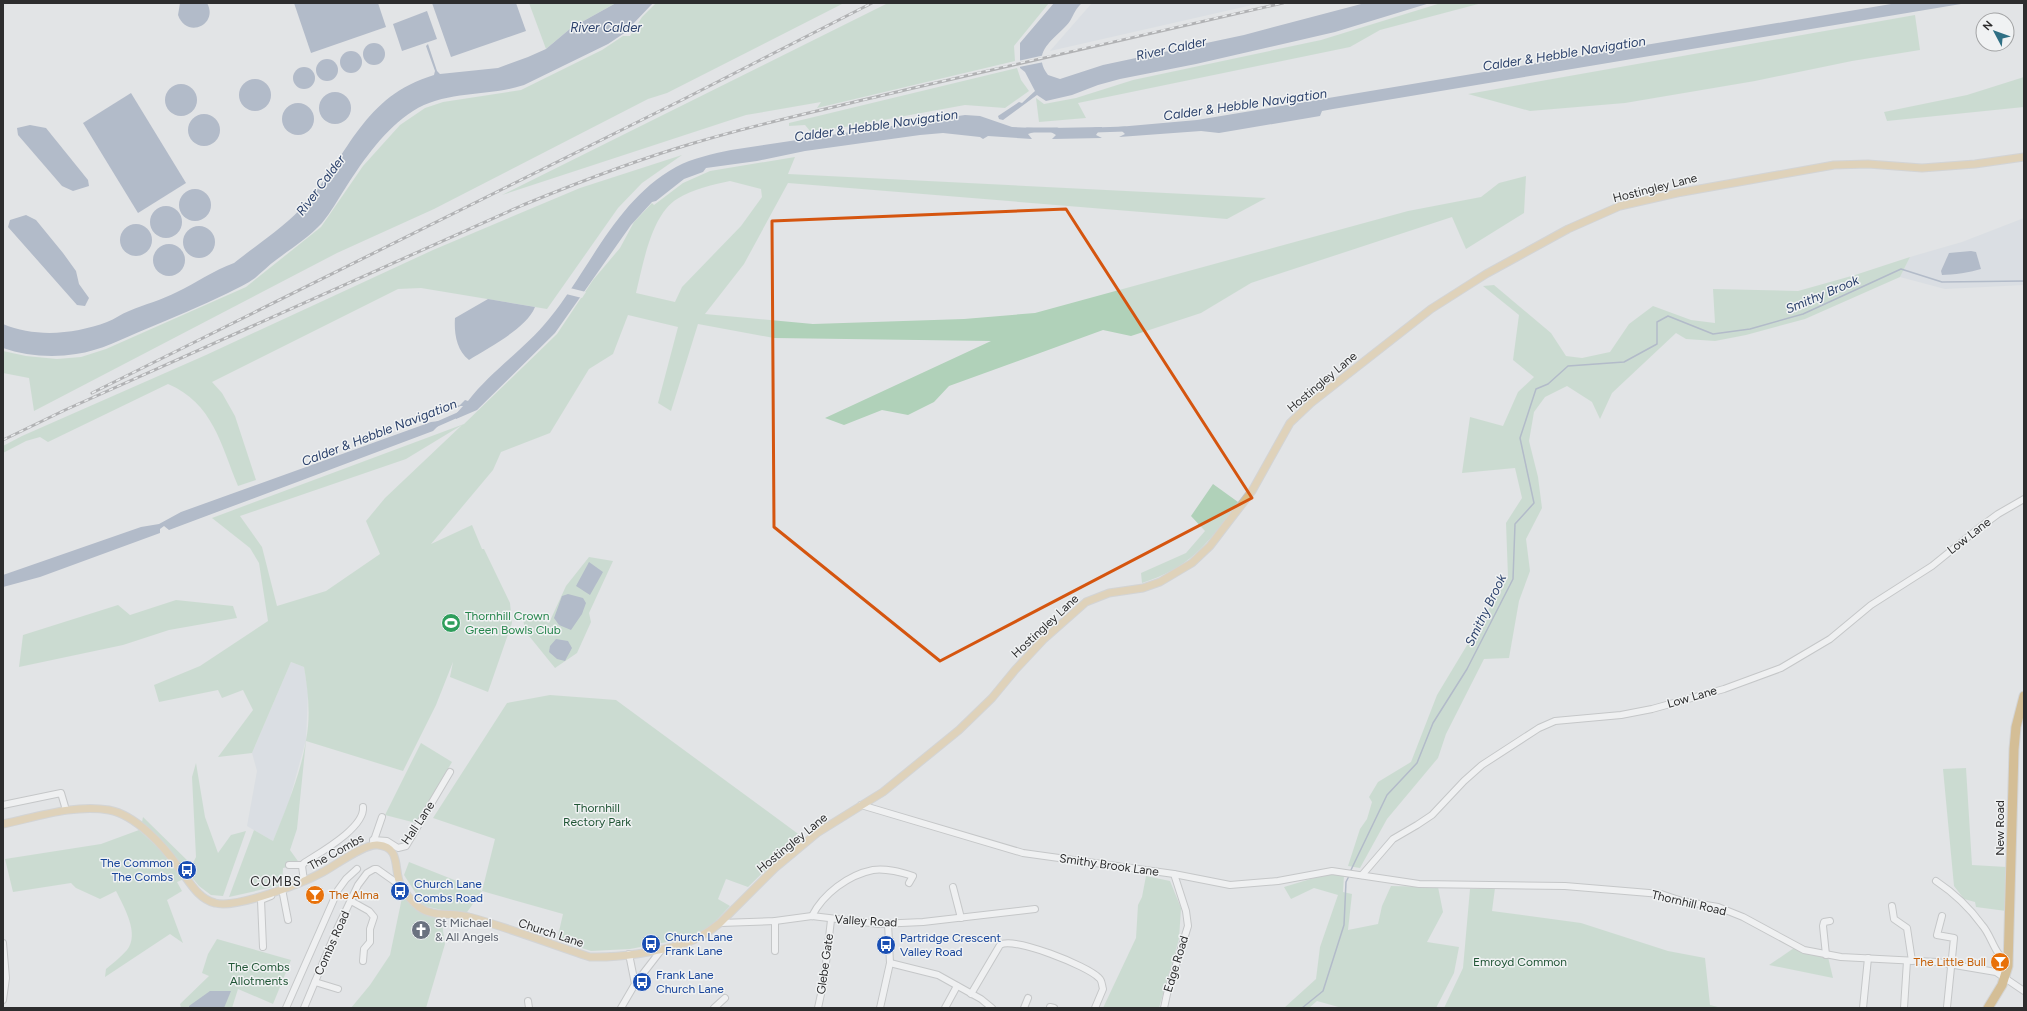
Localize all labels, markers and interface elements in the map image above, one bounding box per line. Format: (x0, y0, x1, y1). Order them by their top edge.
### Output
north arrow (1975, 12, 2015, 52)
text: N (1980, 18, 1996, 33)
water label: River Calder (570, 20, 642, 35)
water label: Calder & Hebble Navigation (1482, 33, 1647, 74)
water label: River Calder (1135, 34, 1208, 63)
water label: Calder & Hebble Navigation (1162, 86, 1328, 123)
water label: Calder & Hebble Navigation (793, 107, 959, 144)
water label: River Calder (293, 152, 348, 218)
street label: Hostingley Lane (1611, 171, 1699, 205)
water label: Smithy Brook (1783, 272, 1862, 317)
street label: Hostingley Lane (1284, 349, 1360, 415)
water label: Calder & Hebble Navigation (300, 396, 459, 469)
street label: Low Lane (1945, 515, 1994, 557)
water label: Smithy Brook (1462, 571, 1510, 649)
street label: Hostingley Lane (1009, 591, 1082, 661)
place label: Thornhill Crown Green Bowls Club (465, 609, 561, 637)
sports icon: Thornhill Crown Green Bowls Club (440, 612, 462, 634)
street label: Low Lane (1666, 683, 1719, 711)
street label: Hall Lane (399, 798, 438, 847)
street label: New Road (1993, 800, 2007, 856)
park label: Thornhill Rectory Park (563, 801, 631, 829)
street label: Hostingley Lane (754, 810, 830, 876)
street label: The Combs (306, 831, 367, 873)
street label: Smithy Brook Lane (1058, 851, 1160, 879)
place label: The Common The Combs (100, 856, 173, 884)
bus stop icon: The Common The Combs (176, 859, 198, 881)
district label: COMBS (250, 874, 302, 889)
place label: Church Lane Combs Road (414, 877, 483, 905)
bus stop icon: Church Lane Combs Road (389, 880, 411, 902)
bar icon: The Alma (304, 884, 326, 906)
place label: The Alma (329, 888, 379, 902)
street label: Thornhill Road (1650, 888, 1728, 918)
street label: Combs Road (312, 909, 352, 977)
street label: Valley Road (834, 912, 898, 930)
place label: St Michael & All Angels (435, 916, 499, 944)
street label: Church Lane (517, 916, 586, 950)
church icon: St Michael & All Angels (410, 919, 432, 941)
place label: Church Lane Frank Lane (665, 930, 733, 958)
place label: Partridge Crescent Valley Road (900, 931, 1002, 959)
street label: Glebe Gate (814, 932, 836, 995)
bus stop icon: Church Lane Frank Lane (640, 933, 662, 955)
bus stop icon: Partridge Crescent Valley Road (875, 934, 897, 956)
street label: Edge Road (1161, 934, 1191, 994)
bar icon: The Little Bull (1989, 951, 2011, 973)
park label: Emroyd Common (1473, 955, 1567, 969)
place label: The Little Bull (1914, 955, 1986, 969)
park label: The Combs Allotments (228, 960, 290, 988)
place label: Frank Lane Church Lane (656, 968, 724, 996)
bus stop icon: Frank Lane Church Lane (631, 971, 653, 993)

